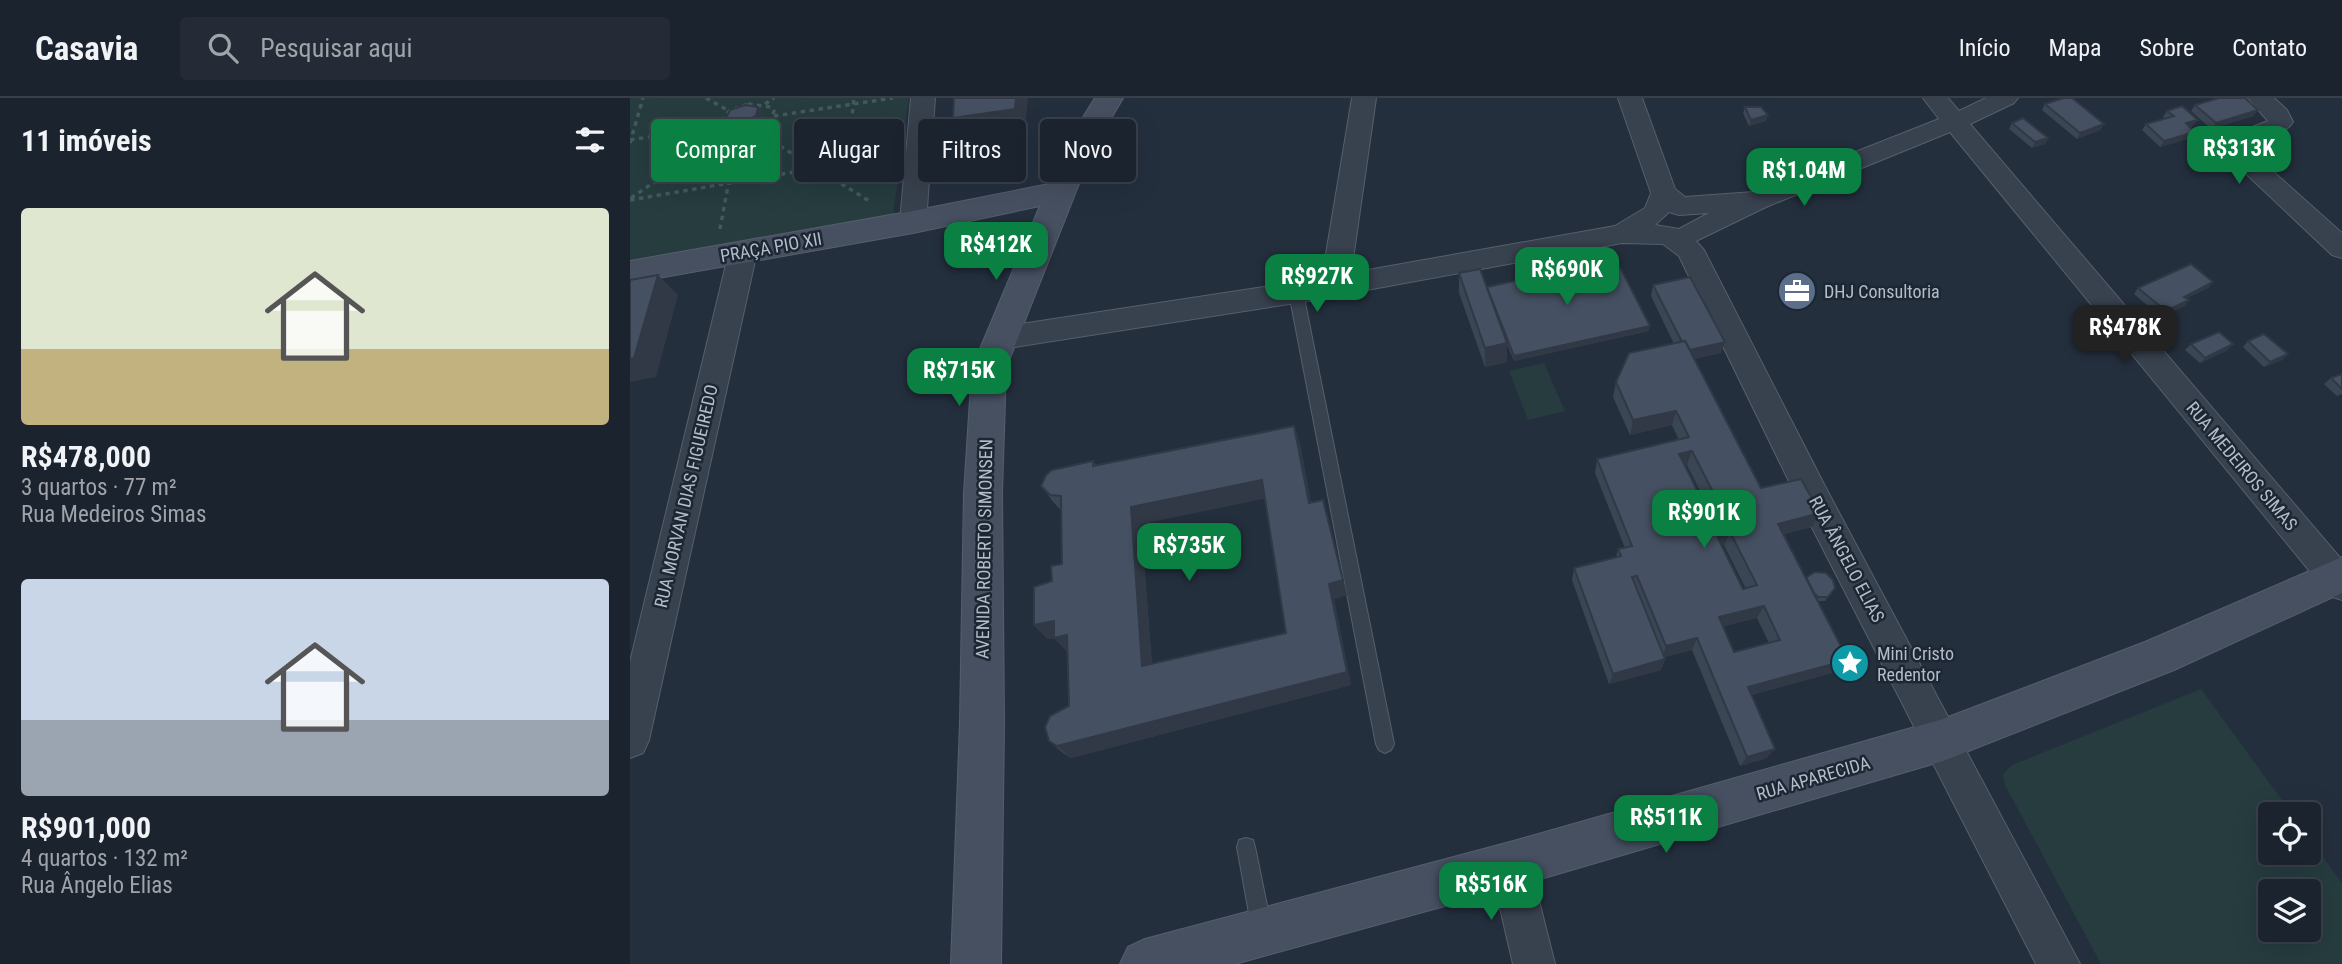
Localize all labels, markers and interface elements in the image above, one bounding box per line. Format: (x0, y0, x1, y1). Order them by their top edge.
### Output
search box (180, 17, 670, 80)
text: Casavia (35, 29, 138, 68)
icon: search (204, 29, 242, 67)
text: Pesquisar aqui (260, 33, 412, 63)
text: Início (1959, 34, 2011, 62)
text: Mapa (2049, 34, 2102, 62)
text: Sobre (2140, 34, 2194, 62)
text: Contato (2232, 34, 2307, 62)
chip: Comprar (651, 119, 780, 182)
chip: Alugar (794, 119, 904, 182)
chip: Filtros (918, 119, 1026, 182)
chip: Novo (1040, 119, 1136, 182)
icon: filters (571, 121, 609, 159)
text: 11 imóveis (21, 123, 152, 158)
pin: R$313K (2182, 126, 2296, 186)
text: R$313K (2203, 135, 2275, 162)
pin: R$1.04M (1739, 148, 1869, 208)
text: R$1.04M (1762, 157, 1846, 184)
pin: R$412K (939, 222, 1053, 282)
street label: PRAÇA PIO XII (719, 228, 823, 266)
text: R$412K (960, 231, 1032, 258)
pin: R$690K (1510, 248, 1624, 307)
icon: home (252, 253, 378, 379)
pin: R$927K (1260, 254, 1374, 314)
text: R$690K (1531, 256, 1603, 283)
text: R$927K (1281, 263, 1353, 290)
office icon: DHJ Consultoria (1776, 270, 1818, 312)
place label: DHJ Consultoria (1824, 281, 1940, 302)
pin: R$478K (2068, 306, 2182, 365)
text: R$478K (2089, 314, 2161, 341)
pin: R$715K (902, 348, 1016, 408)
text: R$715K (923, 357, 995, 384)
street label: RUA MORVAN DIAS FIGUEIREDO (650, 382, 722, 610)
street label: RUA MEDEIROS SIMAS (2182, 397, 2302, 535)
text: R$478,000 (21, 439, 151, 474)
street label: AVENIDA ROBERTO SIMONSEN (972, 439, 996, 659)
text: 3 quartos · 77 m² (21, 474, 177, 501)
pin: R$901K (1647, 490, 1761, 550)
street label: RUA ÂNGELO ELIAS (1805, 492, 1889, 626)
text: R$901K (1668, 499, 1740, 526)
text: Rua Medeiros Simas (21, 501, 206, 528)
pin: R$735K (1132, 524, 1246, 583)
text: R$735K (1153, 532, 1225, 559)
icon: home (252, 624, 378, 750)
place icon: Mini Cristo Redentor (1829, 642, 1871, 684)
place label: Mini Cristo Redentor (1877, 643, 1954, 685)
street label: RUA APARECIDA (1754, 752, 1873, 804)
pin: R$511K (1609, 796, 1723, 855)
map controls (2258, 802, 2321, 942)
button: locate (2258, 802, 2321, 865)
text: R$511K (1630, 804, 1702, 831)
text: R$901,000 (21, 810, 151, 845)
text: 4 quartos · 132 m² (21, 845, 188, 872)
pin: R$516K (1434, 862, 1548, 922)
text: R$516K (1455, 871, 1527, 898)
text: Rua Ângelo Elias (21, 872, 173, 899)
button: layers (2258, 879, 2321, 942)

